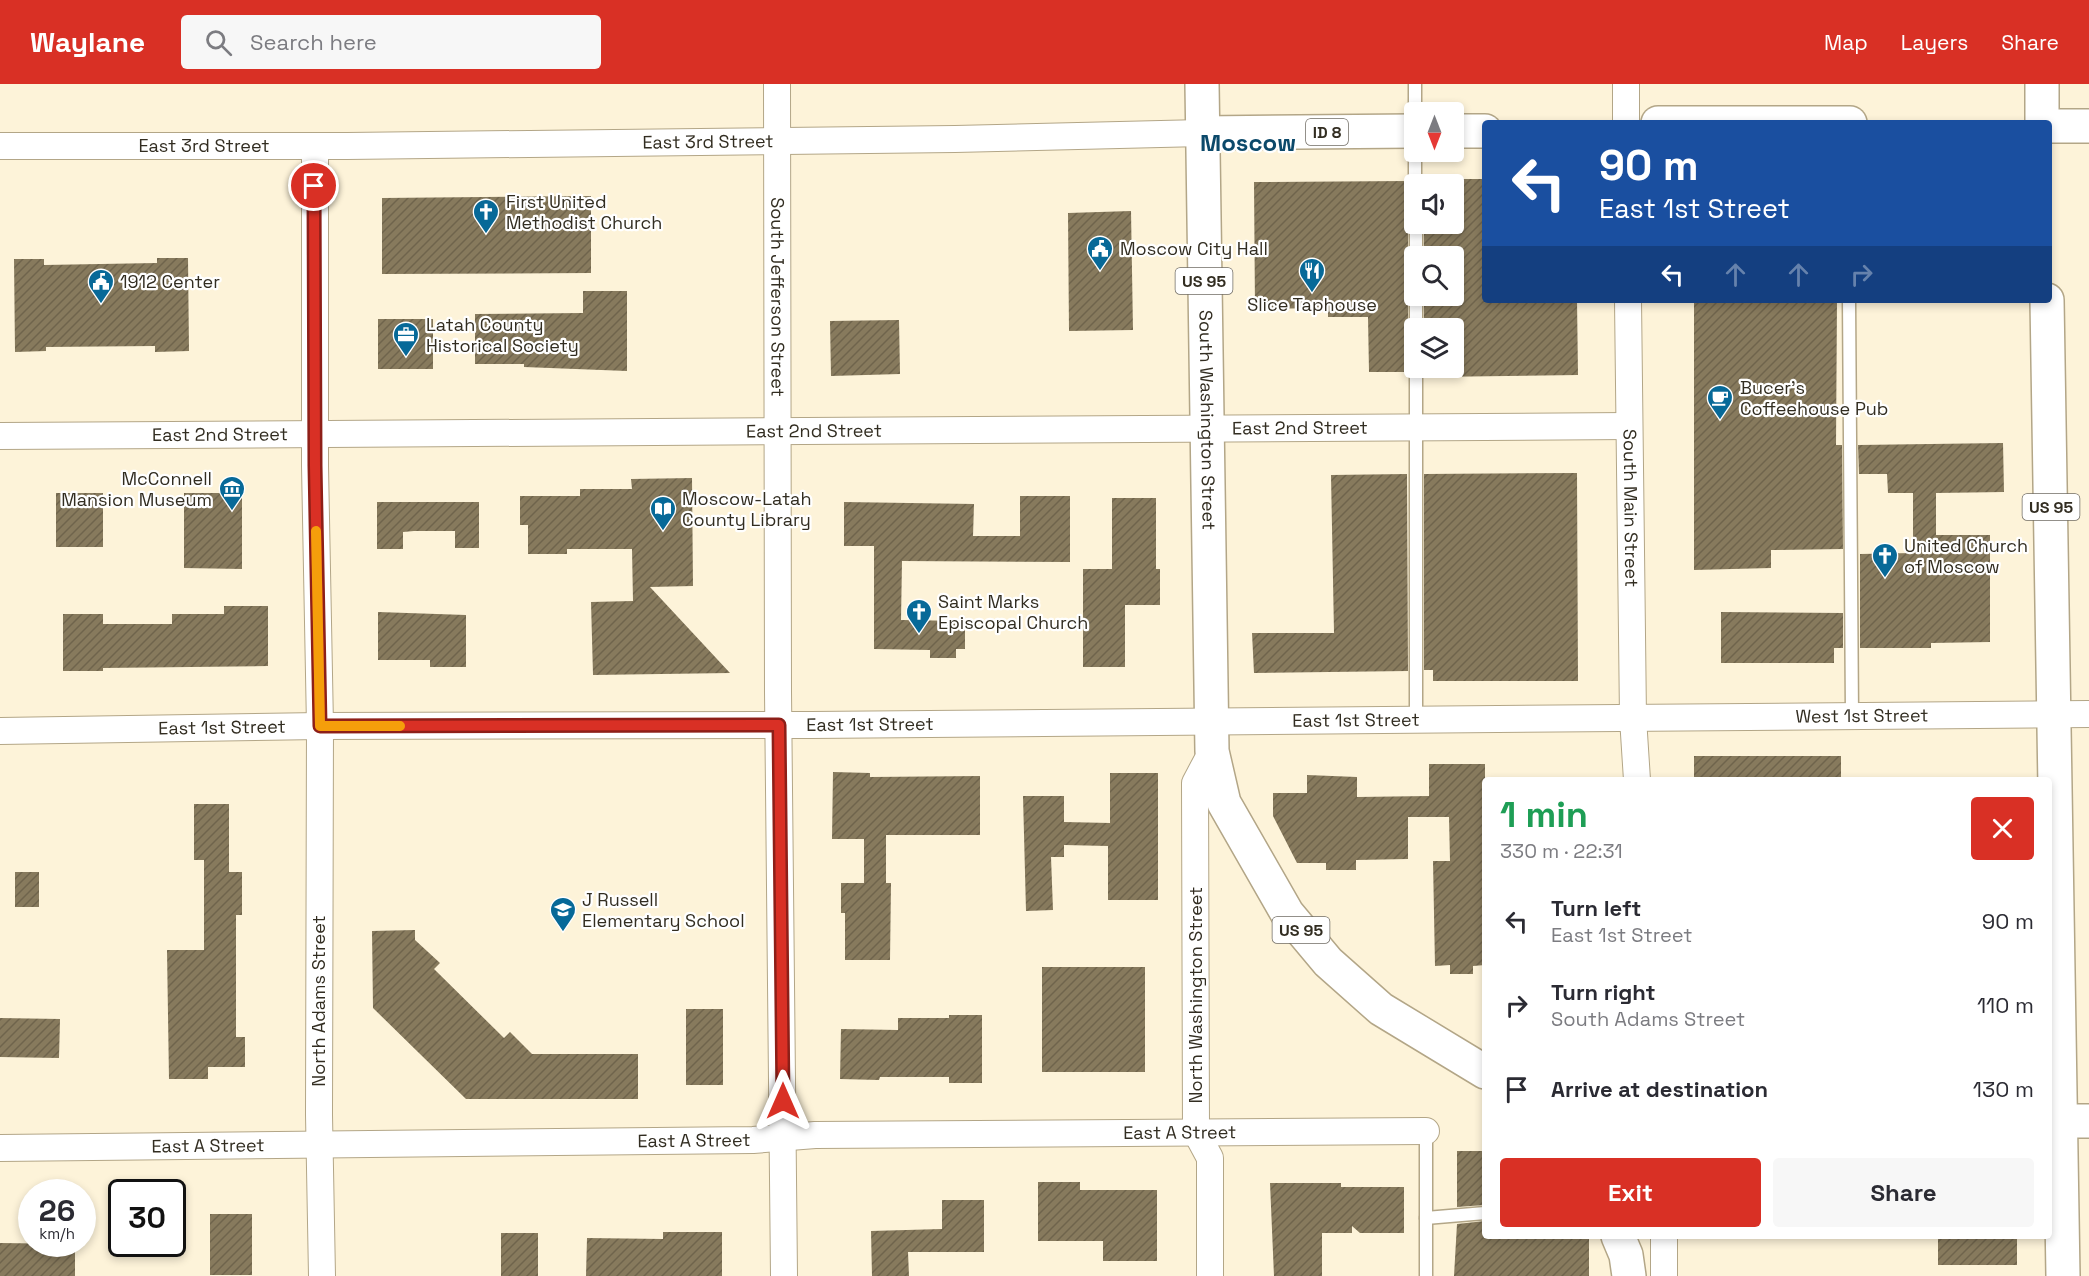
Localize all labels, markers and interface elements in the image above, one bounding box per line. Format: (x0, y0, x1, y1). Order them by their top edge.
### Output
search box (181, 15, 601, 69)
text: Waylane (30, 24, 145, 60)
icon: search (202, 26, 235, 59)
text: Search here (250, 28, 377, 56)
text: Map (1824, 29, 1868, 56)
text: Layers (1901, 29, 1968, 56)
text: Share (2001, 29, 2059, 56)
north arrow (1404, 102, 1464, 162)
map controls (1404, 102, 1464, 378)
road number: ID 8 (1306, 119, 1348, 145)
district label: Moscow (1200, 127, 1296, 158)
street label: East 3rd Street (642, 129, 774, 154)
street label: East 3rd Street (138, 134, 270, 157)
text: 90 m (1599, 139, 1699, 192)
icon: left (1500, 144, 1578, 222)
pin (288, 160, 339, 211)
icon: arrive (297, 169, 330, 202)
button: sound (1404, 174, 1464, 234)
place label: First United Methodist Church (506, 190, 662, 234)
text: East 1st Street (1599, 191, 1790, 226)
church icon: First United Methodist Church (471, 197, 501, 235)
street label: South Jefferson Street (766, 197, 790, 397)
public building icon: Moscow City Hall (1085, 234, 1115, 272)
place label: Moscow City Hall (1120, 237, 1268, 260)
button: search (1404, 246, 1464, 306)
restaurant icon: Slice Taphouse (1297, 256, 1327, 294)
icon: left (1656, 258, 1689, 291)
icon: ahead (1719, 258, 1752, 291)
icon: ahead (1782, 258, 1815, 291)
icon: right (1845, 258, 1878, 291)
public building icon: 1912 Center (86, 267, 116, 305)
road number: US 95 (1176, 268, 1232, 294)
place label: 1912 Center (120, 270, 220, 293)
place label: Slice Taphouse (1247, 293, 1377, 316)
street label: South Washington Street (1194, 310, 1221, 530)
place label: Latah County Historical Society (426, 313, 579, 357)
button: layers (1404, 318, 1464, 378)
office icon: Latah County Historical Society (391, 320, 421, 358)
place label: Bucer's Coffeehouse Pub (1740, 376, 1888, 420)
cafe icon: Bucer's Coffeehouse Pub (1705, 383, 1735, 421)
street label: East 2nd Street (1232, 416, 1368, 439)
street label: East 2nd Street (746, 419, 882, 442)
street label: East 2nd Street (152, 422, 288, 446)
street label: South Main Street (1619, 429, 1643, 587)
place label: McConnell Mansion Museum (61, 467, 212, 511)
museum icon: McConnell Mansion Museum (217, 474, 247, 512)
place label: Moscow-Latah County Library (682, 487, 812, 531)
library icon: Moscow-Latah County Library (648, 494, 678, 532)
road number: US 95 (2022, 494, 2080, 520)
place label: United Church of Moscow (1904, 534, 2028, 578)
church icon: United Church of Moscow (1870, 541, 1900, 579)
place label: Saint Marks Episcopal Church (938, 590, 1088, 634)
church icon: Saint Marks Episcopal Church (904, 597, 934, 635)
street label: West 1st Street (1795, 703, 1929, 728)
street label: East 1st Street (1292, 708, 1420, 732)
street label: East 1st Street (806, 712, 934, 736)
street label: East 1st Street (158, 715, 286, 740)
text: 1 min (1500, 792, 1588, 838)
button: close (1971, 797, 2034, 860)
text: 330 m · 22:31 (1500, 838, 1623, 864)
street label: North Washington Street (1184, 887, 1207, 1103)
place label: J Russell Elementary School (582, 888, 745, 932)
text: Turn left (1551, 894, 1641, 922)
school or university icon: J Russell Elementary School (548, 895, 578, 933)
icon: left (1500, 905, 1533, 938)
text: 90 m (1982, 907, 2034, 935)
street label: North Adams Street (307, 915, 330, 1087)
road number: US 95 (1272, 917, 1330, 943)
text: East 1st Street (1551, 922, 1692, 948)
text: Turn right (1551, 978, 1656, 1006)
icon: right (1500, 989, 1533, 1022)
text: 110 m (1977, 991, 2034, 1019)
text: South Adams Street (1551, 1006, 1745, 1032)
position arrow (751, 1069, 815, 1133)
icon: arrive (1500, 1073, 1533, 1106)
text: Arrive at destination (1551, 1075, 1768, 1103)
text: 130 m (1973, 1075, 2034, 1103)
street label: East A Street (1123, 1120, 1236, 1144)
street label: East A Street (637, 1128, 751, 1152)
street label: East A Street (151, 1133, 265, 1157)
button: Exit (1500, 1158, 1761, 1227)
button: Share (1773, 1158, 2034, 1227)
speed limit sign: 30 (108, 1179, 186, 1257)
text: 26 (39, 1191, 75, 1230)
text: km/h (39, 1224, 75, 1243)

